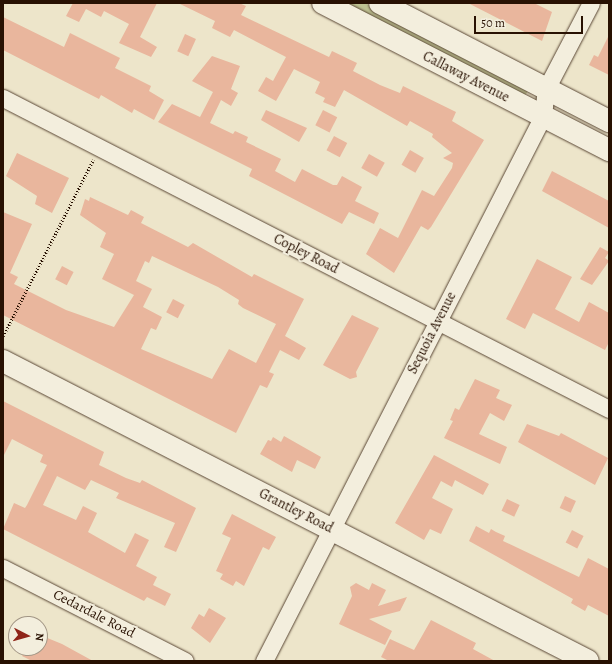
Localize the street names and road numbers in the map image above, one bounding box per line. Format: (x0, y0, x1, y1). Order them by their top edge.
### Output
street label: Callaway Avenue (420, 48, 512, 106)
street label: Copley Road (271, 230, 341, 278)
street label: Sequoia Avenue (404, 289, 460, 377)
street label: Grantley Road (256, 485, 336, 537)
street label: Cedardale Road (50, 586, 138, 642)

